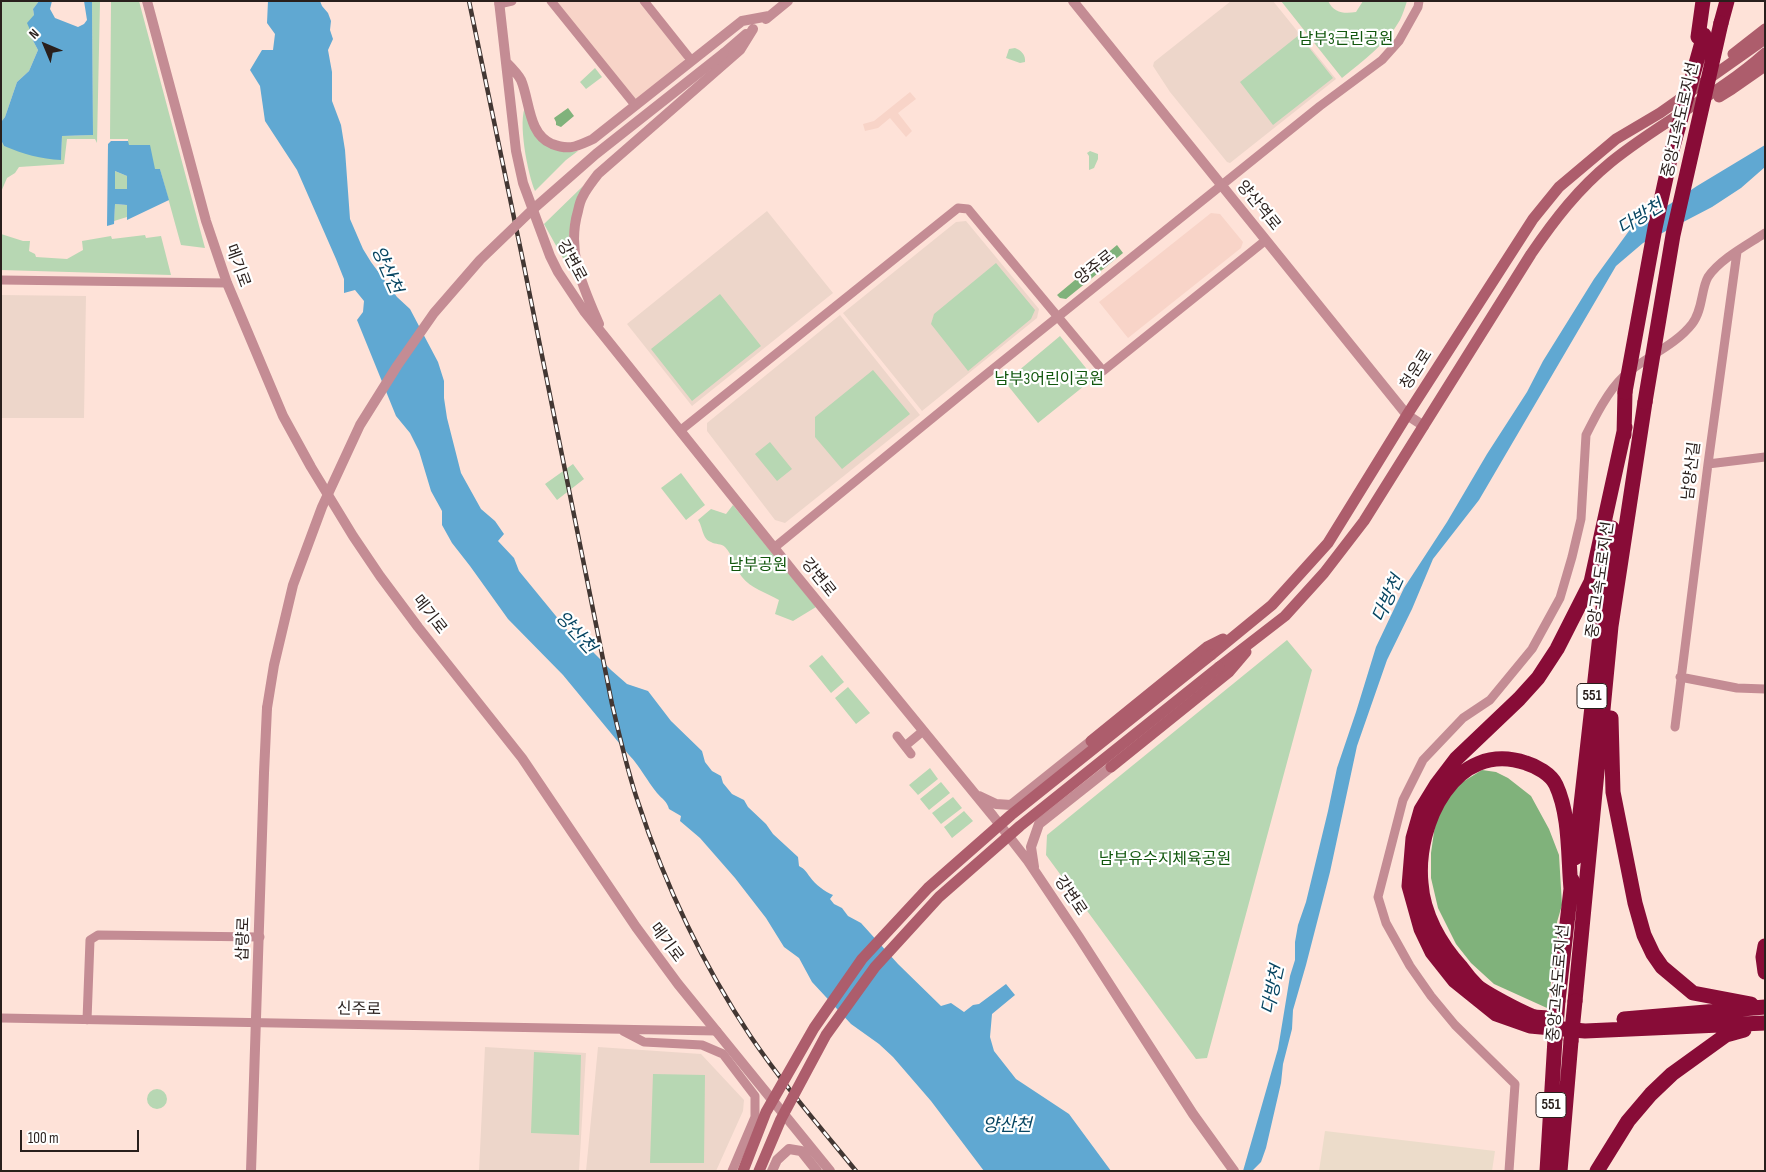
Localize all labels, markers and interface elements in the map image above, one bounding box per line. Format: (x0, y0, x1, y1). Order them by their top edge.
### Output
north arrow (20, 20, 70, 70)
text: N (25, 25, 43, 43)
park label: 남부3근린공원 (1298, 30, 1394, 50)
street label: 중앙고속도로지선 (1658, 60, 1704, 180)
street label: 양산역로 (1232, 177, 1284, 235)
water label: 다방천 (1614, 196, 1668, 240)
street label: 강변로 (552, 237, 590, 285)
street label: 메기로 (220, 242, 254, 290)
water label: 양산천 (366, 243, 406, 297)
street label: 양주로 (1072, 247, 1118, 289)
street label: 청운로 (1397, 346, 1437, 394)
park label: 남부3어린이공원 (994, 370, 1104, 390)
street label: 남양산길 (1679, 441, 1705, 501)
street label: 중앙고속도로지선 (1583, 520, 1619, 640)
street label: 강변로 (797, 555, 839, 601)
park label: 남부공원 (729, 556, 787, 576)
water label: 다방천 (1369, 572, 1409, 626)
street label: 메기로 (408, 592, 450, 638)
water label: 양산천 (550, 607, 600, 659)
road number: 551 (1577, 684, 1607, 708)
park label: 남부유수지체육공원 (1099, 850, 1231, 870)
street label: 강변로 (1050, 872, 1090, 920)
street label: 삽량로 (234, 917, 254, 961)
street label: 메기로 (645, 920, 687, 966)
street label: 중앙고속도로지선 (1544, 924, 1574, 1042)
water label: 다방천 (1258, 963, 1290, 1017)
street label: 신주로 (337, 1000, 381, 1020)
road number: 551 (1536, 1092, 1566, 1118)
water label: 양산천 (982, 1115, 1032, 1137)
scale bar (22, 1120, 141, 1152)
text: 100 m (28, 1129, 59, 1148)

